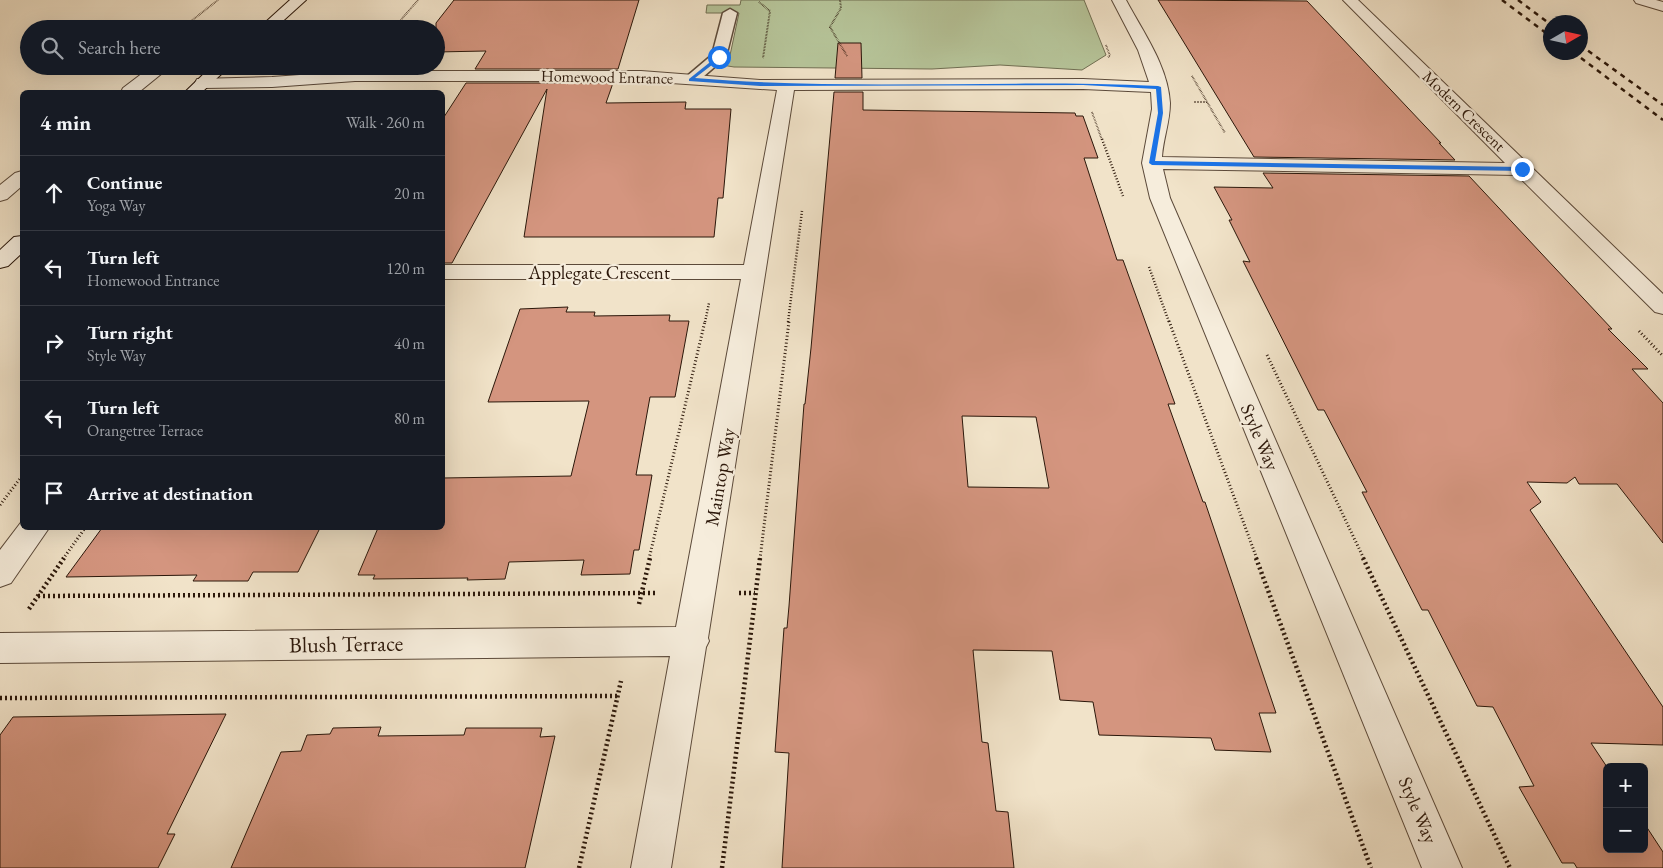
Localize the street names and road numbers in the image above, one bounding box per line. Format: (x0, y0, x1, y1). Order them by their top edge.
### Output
street label: Homewood Entrance (541, 65, 673, 89)
street label: Modern Crescent (1418, 66, 1510, 156)
street label: Applegate Crescent (527, 260, 670, 285)
street label: Style Way (1235, 400, 1285, 475)
street label: Maintop Way (699, 425, 741, 528)
street label: Blush Terrace (289, 628, 404, 659)
street label: Style Way (1393, 773, 1443, 848)

